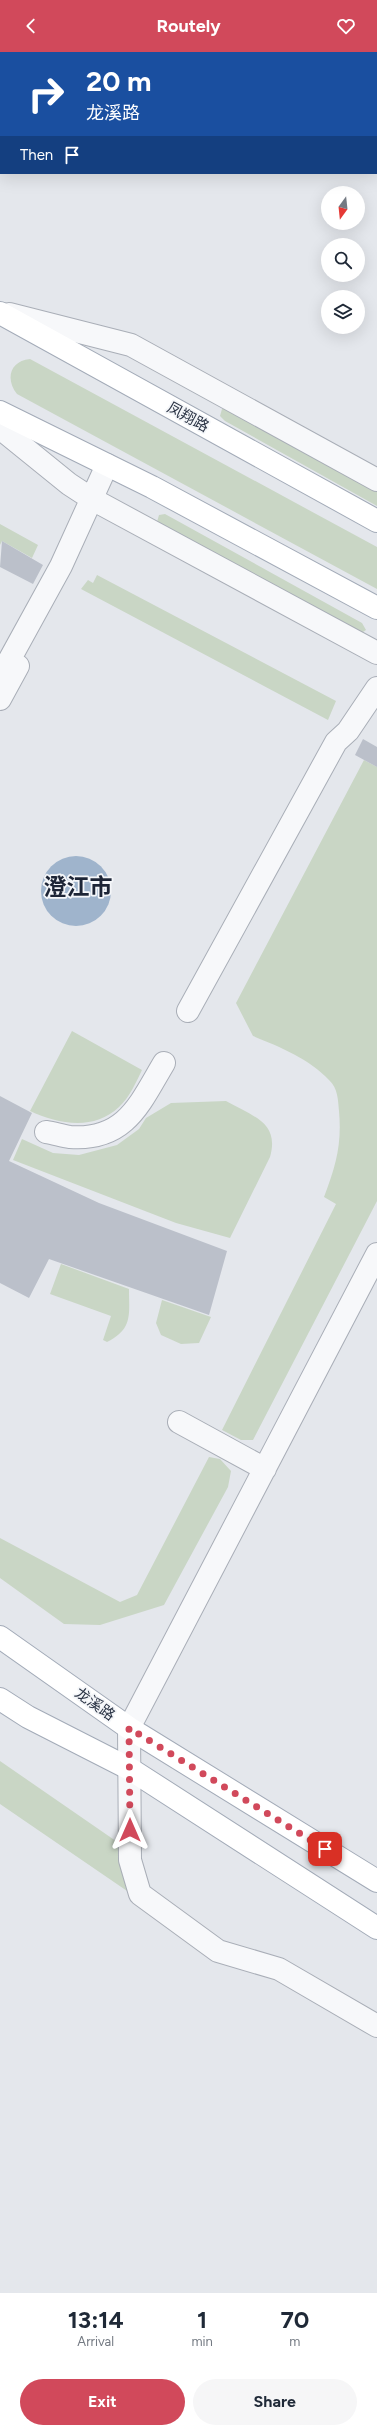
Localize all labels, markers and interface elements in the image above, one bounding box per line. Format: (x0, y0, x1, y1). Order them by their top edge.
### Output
icon: back (20, 15, 42, 37)
text: Routely (156, 15, 221, 37)
icon: heart (335, 15, 357, 37)
text: 20 m (86, 64, 151, 98)
icon: right (20, 68, 72, 120)
text: 龙溪路 (86, 102, 140, 124)
icon: arrive (61, 144, 83, 166)
text: Then (20, 146, 53, 164)
north arrow (321, 186, 365, 230)
map controls (321, 186, 365, 334)
button: search (321, 238, 365, 282)
button: layers (321, 290, 365, 334)
street label: 凤翔路 (164, 398, 212, 436)
district label: 澄江市 (44, 873, 113, 901)
street label: 龙溪路 (71, 1684, 119, 1724)
position arrow (109, 1809, 151, 1851)
pin (308, 1832, 342, 1866)
icon: arrive (314, 1838, 336, 1860)
text: 13:14 (68, 2305, 124, 2334)
text: 1 (197, 2305, 207, 2334)
text: 70 (280, 2305, 309, 2334)
text: Arrival (77, 2334, 114, 2349)
text: min (191, 2334, 213, 2349)
text: m (289, 2334, 300, 2349)
button: Exit (20, 2379, 185, 2425)
button: Share (193, 2379, 357, 2425)

